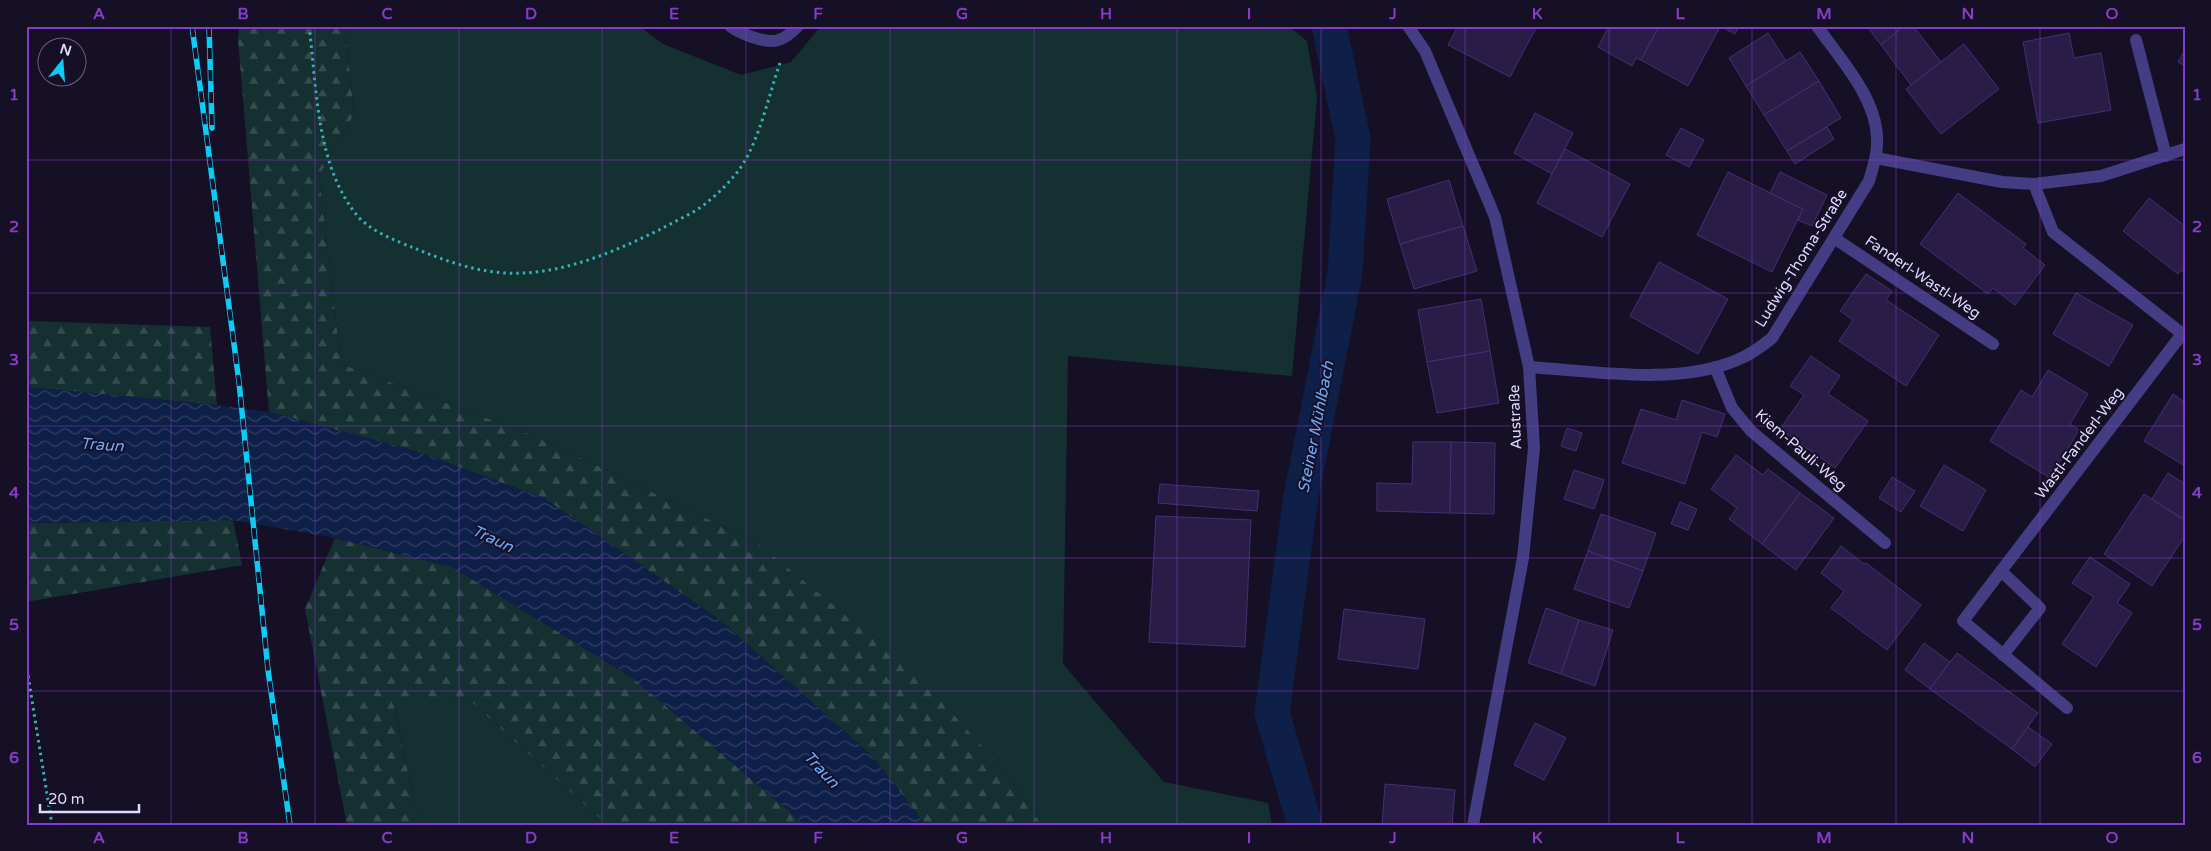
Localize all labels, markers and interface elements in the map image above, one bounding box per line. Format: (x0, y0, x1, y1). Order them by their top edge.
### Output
text: A (93, 4, 105, 24)
text: B (237, 4, 249, 24)
text: C (381, 4, 393, 24)
text: D (525, 4, 537, 24)
text: E (669, 4, 679, 24)
text: F (813, 4, 823, 24)
text: G (956, 4, 968, 24)
text: H (1100, 4, 1112, 24)
text: I (1247, 4, 1251, 24)
text: J (1388, 4, 1397, 24)
text: K (1532, 4, 1543, 24)
text: L (1675, 4, 1685, 24)
text: M (1816, 4, 1832, 24)
text: N (1962, 4, 1974, 24)
text: O (2106, 4, 2119, 24)
north arrow (38, 38, 88, 88)
text: N (58, 40, 74, 60)
text: 1 (9, 85, 19, 105)
text: 1 (2192, 85, 2202, 105)
street label: Ludwig-Thoma-Straße (1751, 186, 1851, 330)
text: 2 (9, 217, 19, 237)
text: 2 (2192, 217, 2202, 237)
street label: Fanderl-Wastl-Weg (1862, 232, 1984, 322)
text: 3 (9, 350, 19, 370)
text: 3 (2192, 350, 2202, 370)
water label: Steiner Mühlbach (1293, 358, 1339, 495)
street label: Wastl-Fanderl-Weg (2031, 383, 2127, 503)
street label: Austraße (1505, 384, 1525, 450)
street label: Kiem-Pauli-Weg (1752, 405, 1850, 495)
water label: Traun (80, 434, 125, 457)
text: 4 (9, 483, 19, 503)
text: 4 (2192, 483, 2202, 503)
water label: Traun (469, 521, 518, 558)
text: 5 (9, 615, 19, 635)
text: 5 (2192, 615, 2202, 635)
water label: Traun (799, 747, 844, 793)
text: 6 (9, 748, 19, 768)
text: 6 (2192, 748, 2202, 768)
scale bar (40, 781, 139, 813)
text: 20 m (48, 790, 85, 808)
text: A (93, 828, 105, 848)
text: B (237, 828, 249, 848)
text: C (381, 828, 393, 848)
text: D (525, 828, 537, 848)
text: E (669, 828, 679, 848)
text: F (813, 828, 823, 848)
text: G (956, 828, 968, 848)
text: H (1100, 828, 1112, 848)
text: I (1247, 828, 1251, 848)
text: J (1388, 828, 1397, 848)
text: K (1532, 828, 1543, 848)
text: L (1675, 828, 1685, 848)
text: M (1816, 828, 1832, 848)
text: N (1962, 828, 1974, 848)
text: O (2106, 828, 2119, 848)

